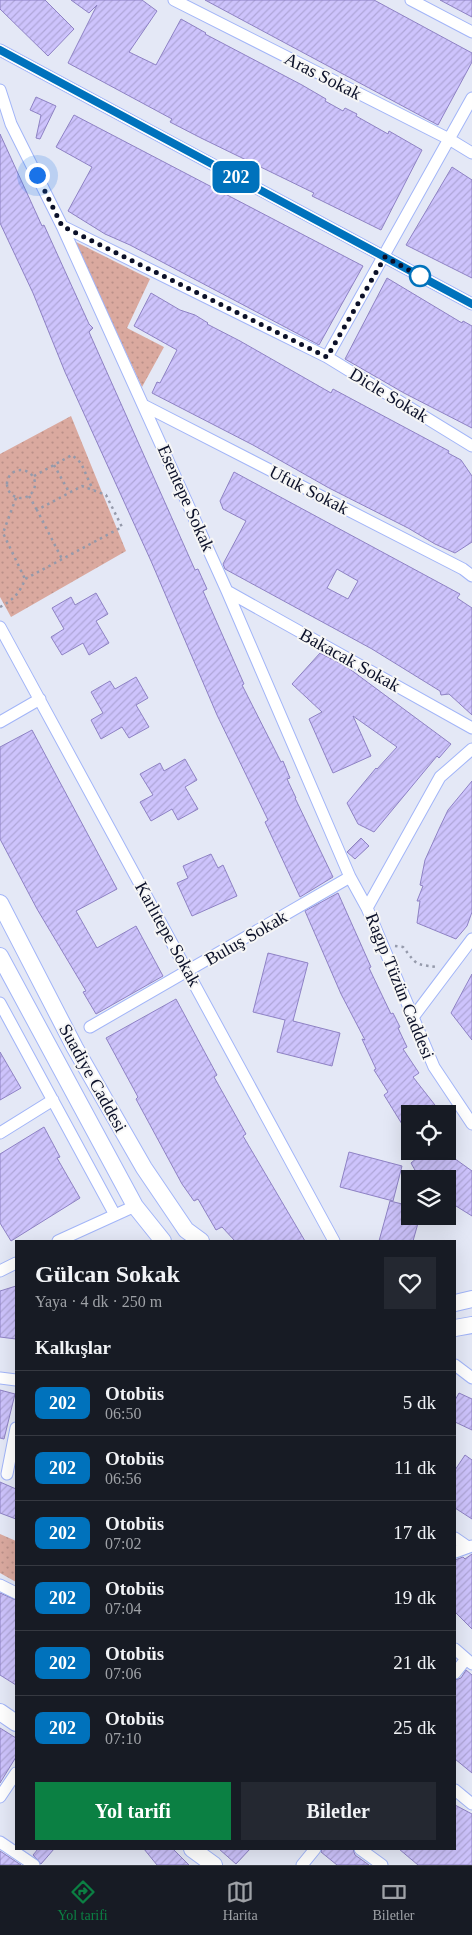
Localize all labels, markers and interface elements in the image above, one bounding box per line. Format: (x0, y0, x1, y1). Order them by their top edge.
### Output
street label: Aras Sokak (281, 48, 365, 104)
line badge: 202 (207, 161, 265, 193)
your location (25, 163, 50, 188)
text: 202 (223, 167, 250, 187)
unlabelled marker (409, 265, 431, 287)
street label: Dicle Sokak (346, 364, 432, 426)
street label: Esentepe Sokak (154, 442, 218, 554)
street label: Ufuk Sokak (266, 461, 352, 519)
street label: Bakacak Sokak (296, 624, 404, 696)
street label: Karlıtepe Sokak (131, 878, 205, 990)
street label: Buluş Sokak (201, 906, 291, 970)
street label: Ragıp Tüzün Caddesi (362, 910, 438, 1062)
street label: Suadiye Caddesi (55, 1020, 131, 1136)
map controls (401, 1105, 456, 1225)
button: locate (401, 1105, 456, 1160)
button: layers (401, 1170, 456, 1225)
button: heart (384, 1257, 436, 1309)
text: Gülcan Sokak (35, 1261, 180, 1287)
text: Yaya · 4 dk · 250 m (35, 1293, 162, 1310)
text: Kalkışlar (35, 1337, 111, 1358)
text: Otobüs (105, 1383, 164, 1404)
text: 5 dk (403, 1392, 436, 1413)
text: 202 (49, 1393, 76, 1413)
text: 06:50 (105, 1405, 141, 1422)
text: Otobüs (105, 1448, 164, 1469)
text: 11 dk (394, 1457, 436, 1478)
text: 202 (49, 1458, 76, 1478)
text: 06:56 (105, 1470, 141, 1487)
text: Otobüs (105, 1513, 164, 1534)
text: 17 dk (393, 1522, 436, 1543)
text: 202 (49, 1523, 76, 1543)
text: 07:02 (105, 1535, 141, 1552)
text: Otobüs (105, 1578, 164, 1599)
text: 19 dk (393, 1587, 436, 1608)
text: 202 (49, 1588, 76, 1608)
text: 07:04 (105, 1600, 141, 1617)
text: Otobüs (105, 1643, 164, 1664)
text: 21 dk (393, 1652, 436, 1673)
text: 202 (49, 1653, 76, 1673)
text: 07:06 (105, 1665, 141, 1682)
text: Otobüs (105, 1708, 164, 1729)
text: 25 dk (393, 1717, 436, 1738)
text: 202 (49, 1718, 76, 1738)
text: 07:10 (105, 1730, 141, 1747)
button: Yol tarifi (35, 1782, 231, 1840)
button: Biletler (241, 1782, 436, 1840)
tab: Yol tarifi (57, 1878, 108, 1924)
tab: Harita (223, 1878, 258, 1924)
tab: Biletler (373, 1878, 415, 1924)

